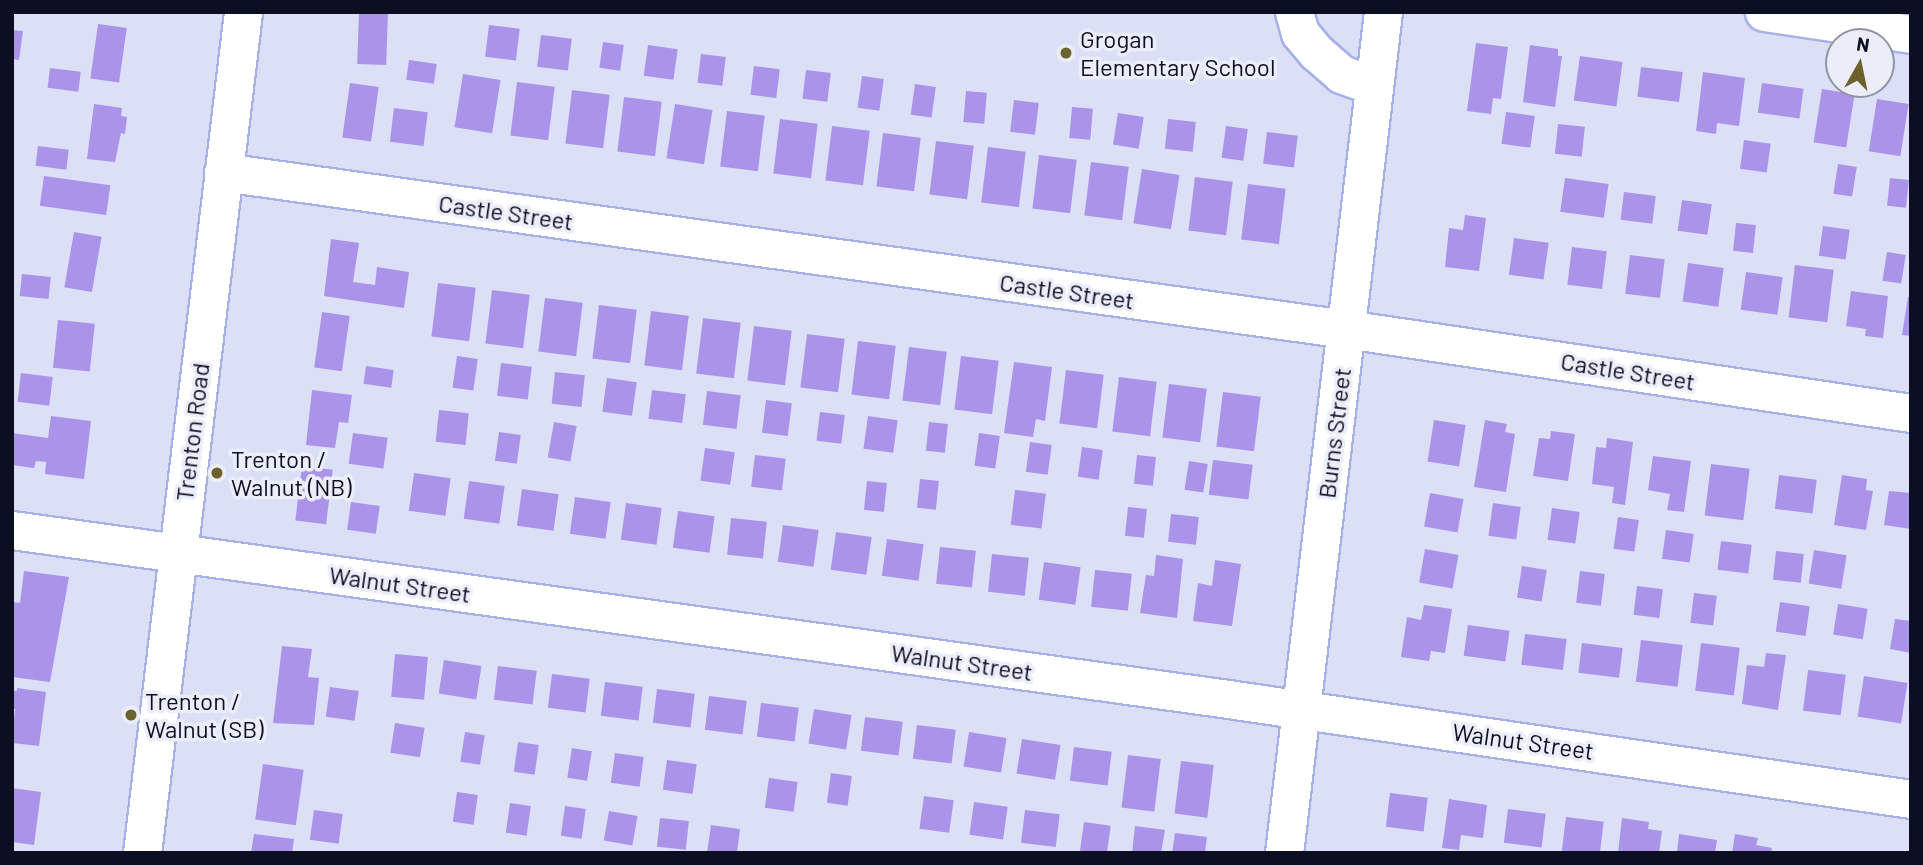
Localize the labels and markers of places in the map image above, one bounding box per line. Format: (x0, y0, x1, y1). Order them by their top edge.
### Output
place label: Grogan Elementary School (1080, 25, 1275, 81)
marker: Grogan Elementary School (1058, 45, 1074, 61)
place label: Trenton / Walnut (NB) (231, 445, 352, 501)
marker: Trenton / Walnut (NB) (209, 465, 225, 481)
place label: Trenton / Walnut (SB) (145, 687, 264, 743)
marker: Trenton / Walnut (SB) (123, 707, 139, 723)

